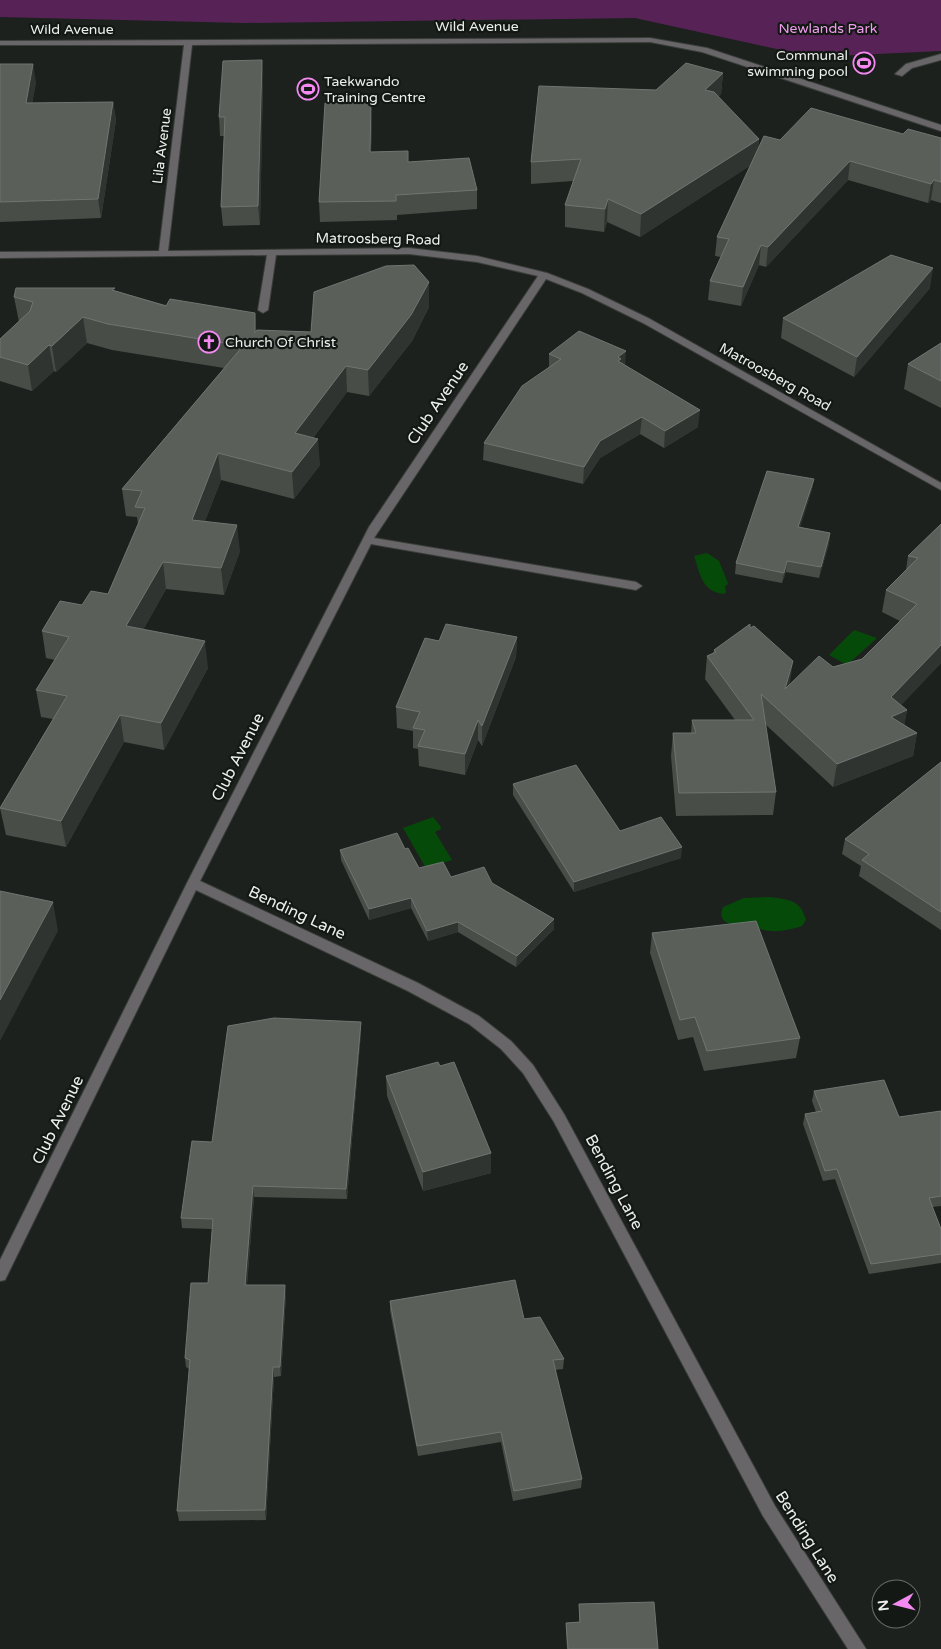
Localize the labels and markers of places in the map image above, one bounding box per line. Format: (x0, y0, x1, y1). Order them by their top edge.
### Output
place label: Communal swimming pool (747, 47, 848, 80)
sports icon: Communal swimming pool (852, 51, 876, 75)
place label: Taekwando Training Centre (324, 73, 426, 106)
sports icon: Taekwando Training Centre (296, 77, 320, 101)
church icon: Church Of Christ (197, 330, 221, 354)
place label: Church Of Christ (225, 334, 337, 351)

